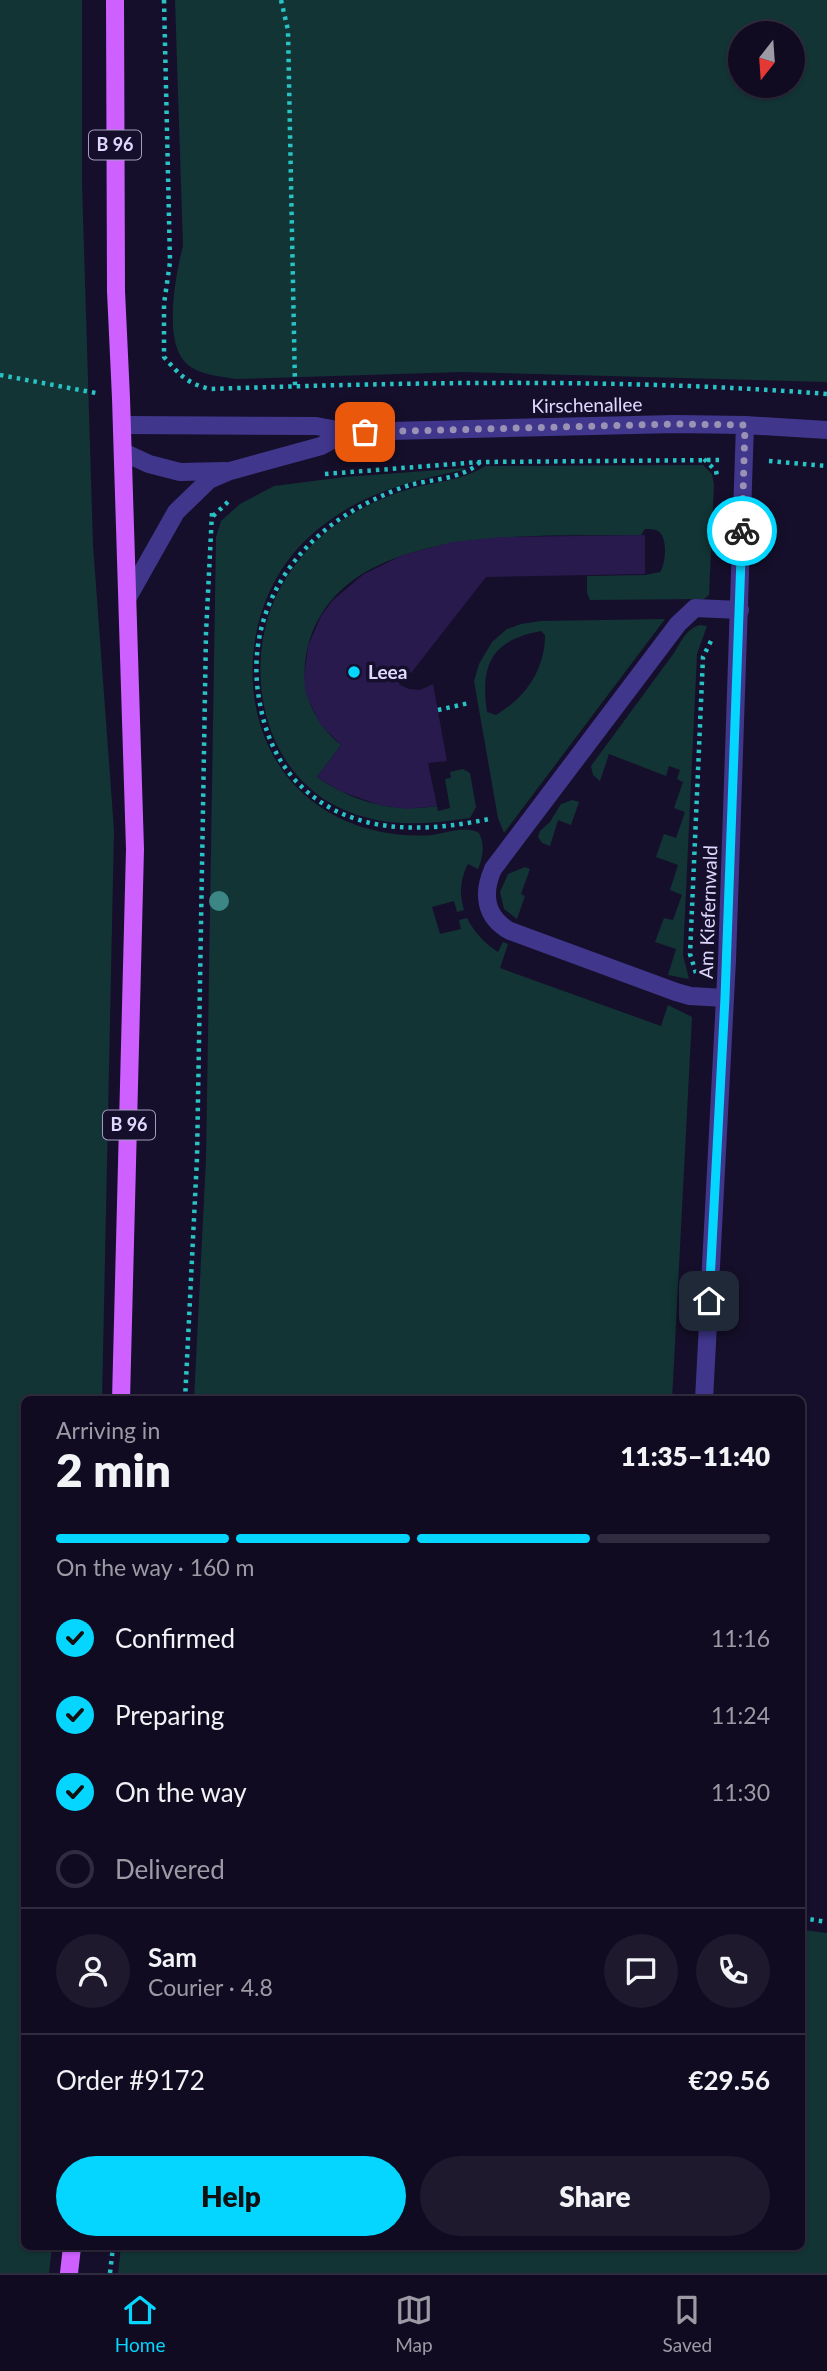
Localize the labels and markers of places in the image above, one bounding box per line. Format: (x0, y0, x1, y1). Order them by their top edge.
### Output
pin (335, 402, 395, 462)
place label: Leea (368, 660, 407, 683)
marker: Leea (346, 664, 362, 680)
pin (679, 1271, 739, 1331)

